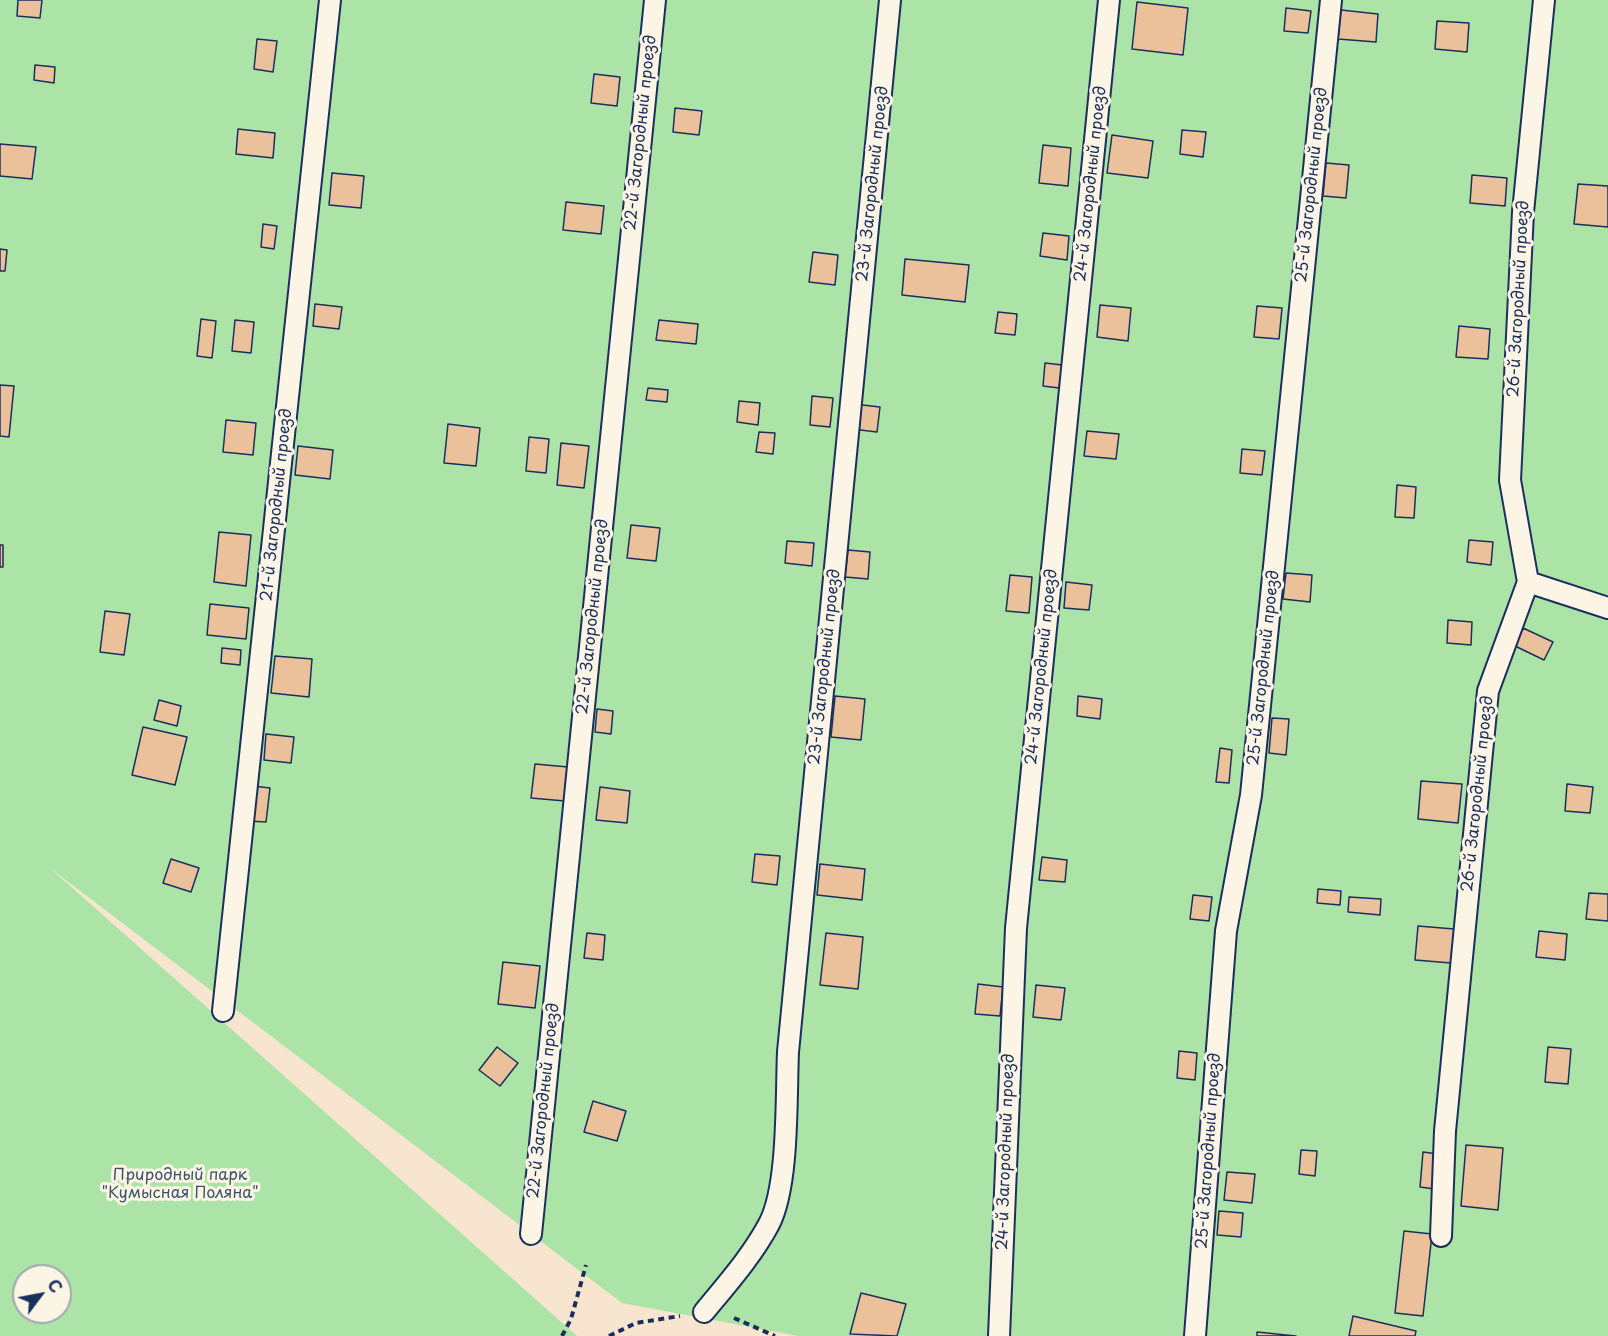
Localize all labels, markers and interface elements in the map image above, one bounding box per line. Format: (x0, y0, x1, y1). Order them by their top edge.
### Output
street label: 22-й Загородный проезд (621, 34, 661, 232)
street label: 23-й Загородный проезд (853, 85, 893, 283)
street label: 24-й Загородный проезд (1071, 85, 1111, 283)
street label: 25-й Загородный проезд (1292, 86, 1332, 284)
street label: 26-й Загородный проезд (1504, 200, 1534, 398)
street label: 21-й Загородный проезд (257, 408, 297, 602)
street label: 22-й Загородный проезд (573, 518, 613, 716)
street label: 23-й Загородный проезд (805, 568, 845, 766)
street label: 24-й Загородный проезд (1022, 568, 1062, 766)
street label: 25-й Загородный проезд (1244, 569, 1284, 767)
street label: 26-й Загородный проезд (1458, 695, 1498, 893)
street label: 22-й Загородный проезд (524, 1002, 564, 1200)
street label: 25-й Загородный проезд (1193, 1052, 1225, 1250)
street label: 24-й Загородный проезд (993, 1053, 1019, 1251)
park label: Природный парк "Кумысная Поляна" (102, 1166, 258, 1204)
north arrow (12, 1264, 72, 1324)
text: С (42, 1274, 69, 1297)

